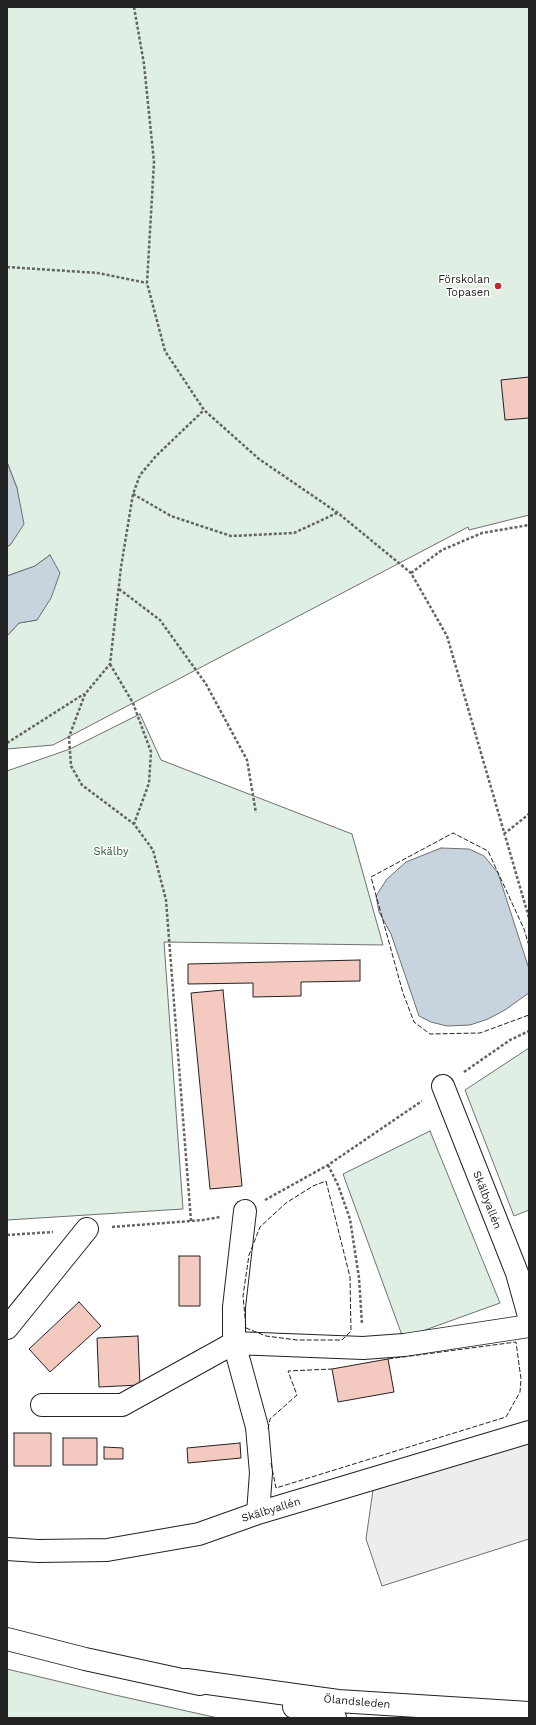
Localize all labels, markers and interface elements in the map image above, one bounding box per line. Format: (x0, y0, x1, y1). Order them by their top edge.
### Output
place label: Förskolan Topasen (438, 273, 490, 299)
marker: Förskolan Topasen (493, 281, 503, 291)
park label: Skälby (93, 845, 129, 859)
street label: Skälbyallén (470, 1169, 504, 1231)
street label: Skälbyallén (240, 1495, 302, 1525)
street label: Ölandsleden (323, 1693, 391, 1711)

